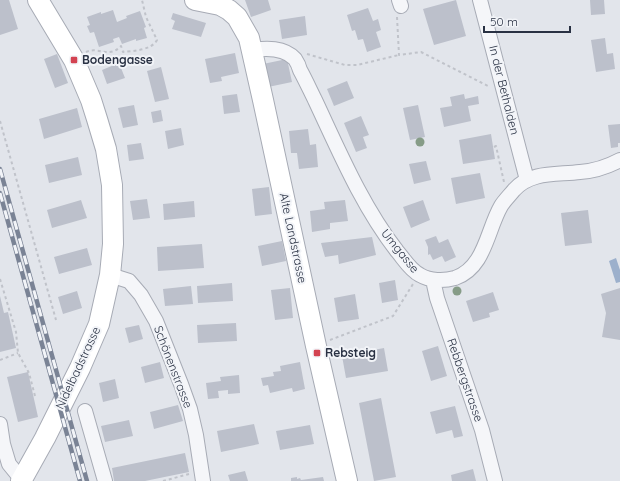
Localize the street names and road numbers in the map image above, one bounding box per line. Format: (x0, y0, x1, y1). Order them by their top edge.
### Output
street label: In der Bethalden (486, 44, 523, 136)
street label: Alte Landstrasse (277, 191, 310, 285)
street label: Umgasse (378, 226, 423, 276)
street label: Schönenstrasse (151, 323, 196, 410)
street label: Nidelbadstrasse (52, 324, 103, 411)
street label: Rebbergstrasse (444, 336, 487, 424)

